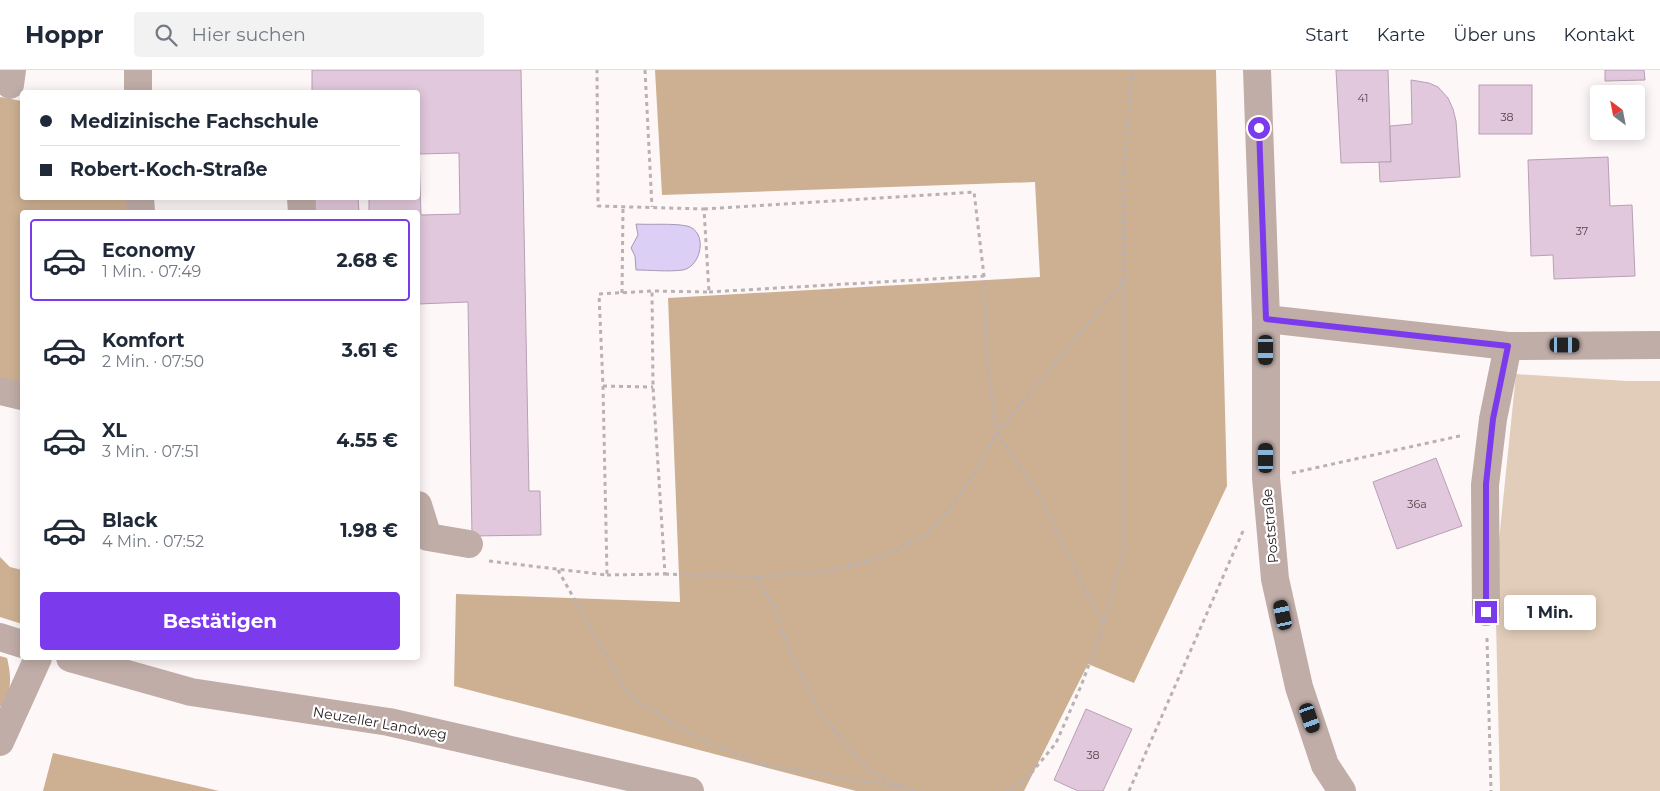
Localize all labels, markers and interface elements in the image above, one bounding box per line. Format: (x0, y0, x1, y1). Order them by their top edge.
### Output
search box (134, 12, 484, 57)
text: Hoppr (25, 20, 104, 49)
icon: search (152, 21, 180, 49)
text: Hier suchen (192, 23, 306, 46)
text: Start (1305, 24, 1349, 46)
text: Karte (1377, 24, 1425, 46)
text: Über uns (1453, 24, 1536, 46)
text: Kontakt (1564, 24, 1635, 46)
north arrow (1590, 85, 1645, 140)
map controls (1590, 85, 1645, 140)
house number: 41 (1358, 91, 1368, 105)
text: Medizinische Fachschule (70, 110, 319, 133)
house number: 38 (1500, 110, 1514, 124)
route start (1248, 117, 1270, 139)
text: Robert-Koch-Straße (70, 158, 268, 181)
house number: 37 (1576, 224, 1588, 238)
icon: car (42, 238, 87, 283)
text: Economy (102, 239, 195, 262)
text: 2.68 € (336, 249, 398, 272)
text: 1 Min. · 07:49 (102, 262, 201, 281)
icon: car (42, 328, 87, 373)
text: Komfort (102, 329, 184, 352)
car (1258, 335, 1273, 365)
car (1550, 338, 1580, 353)
text: 3.61 € (342, 339, 398, 362)
text: 2 Min. · 07:50 (102, 352, 204, 371)
icon: car (42, 418, 87, 463)
text: XL (102, 419, 127, 442)
text: 4.55 € (336, 429, 398, 452)
text: 3 Min. · 07:51 (102, 442, 199, 461)
car (1258, 443, 1273, 473)
street label: Poststraße (1258, 488, 1282, 564)
house number: 36a (1407, 497, 1427, 511)
icon: car (42, 508, 87, 553)
text: Black (102, 509, 158, 532)
text: 1.98 € (340, 519, 398, 542)
text: 4 Min. · 07:52 (102, 532, 204, 551)
button: Bestätigen (40, 592, 400, 650)
callout: 1 Min. (1504, 594, 1596, 630)
car (1272, 599, 1293, 631)
route end (1475, 601, 1497, 623)
text: 1 Min. (1527, 603, 1573, 622)
car (1298, 701, 1321, 735)
street label: Neuzeller Landweg (312, 702, 448, 744)
house number: 38 (1086, 748, 1100, 762)

